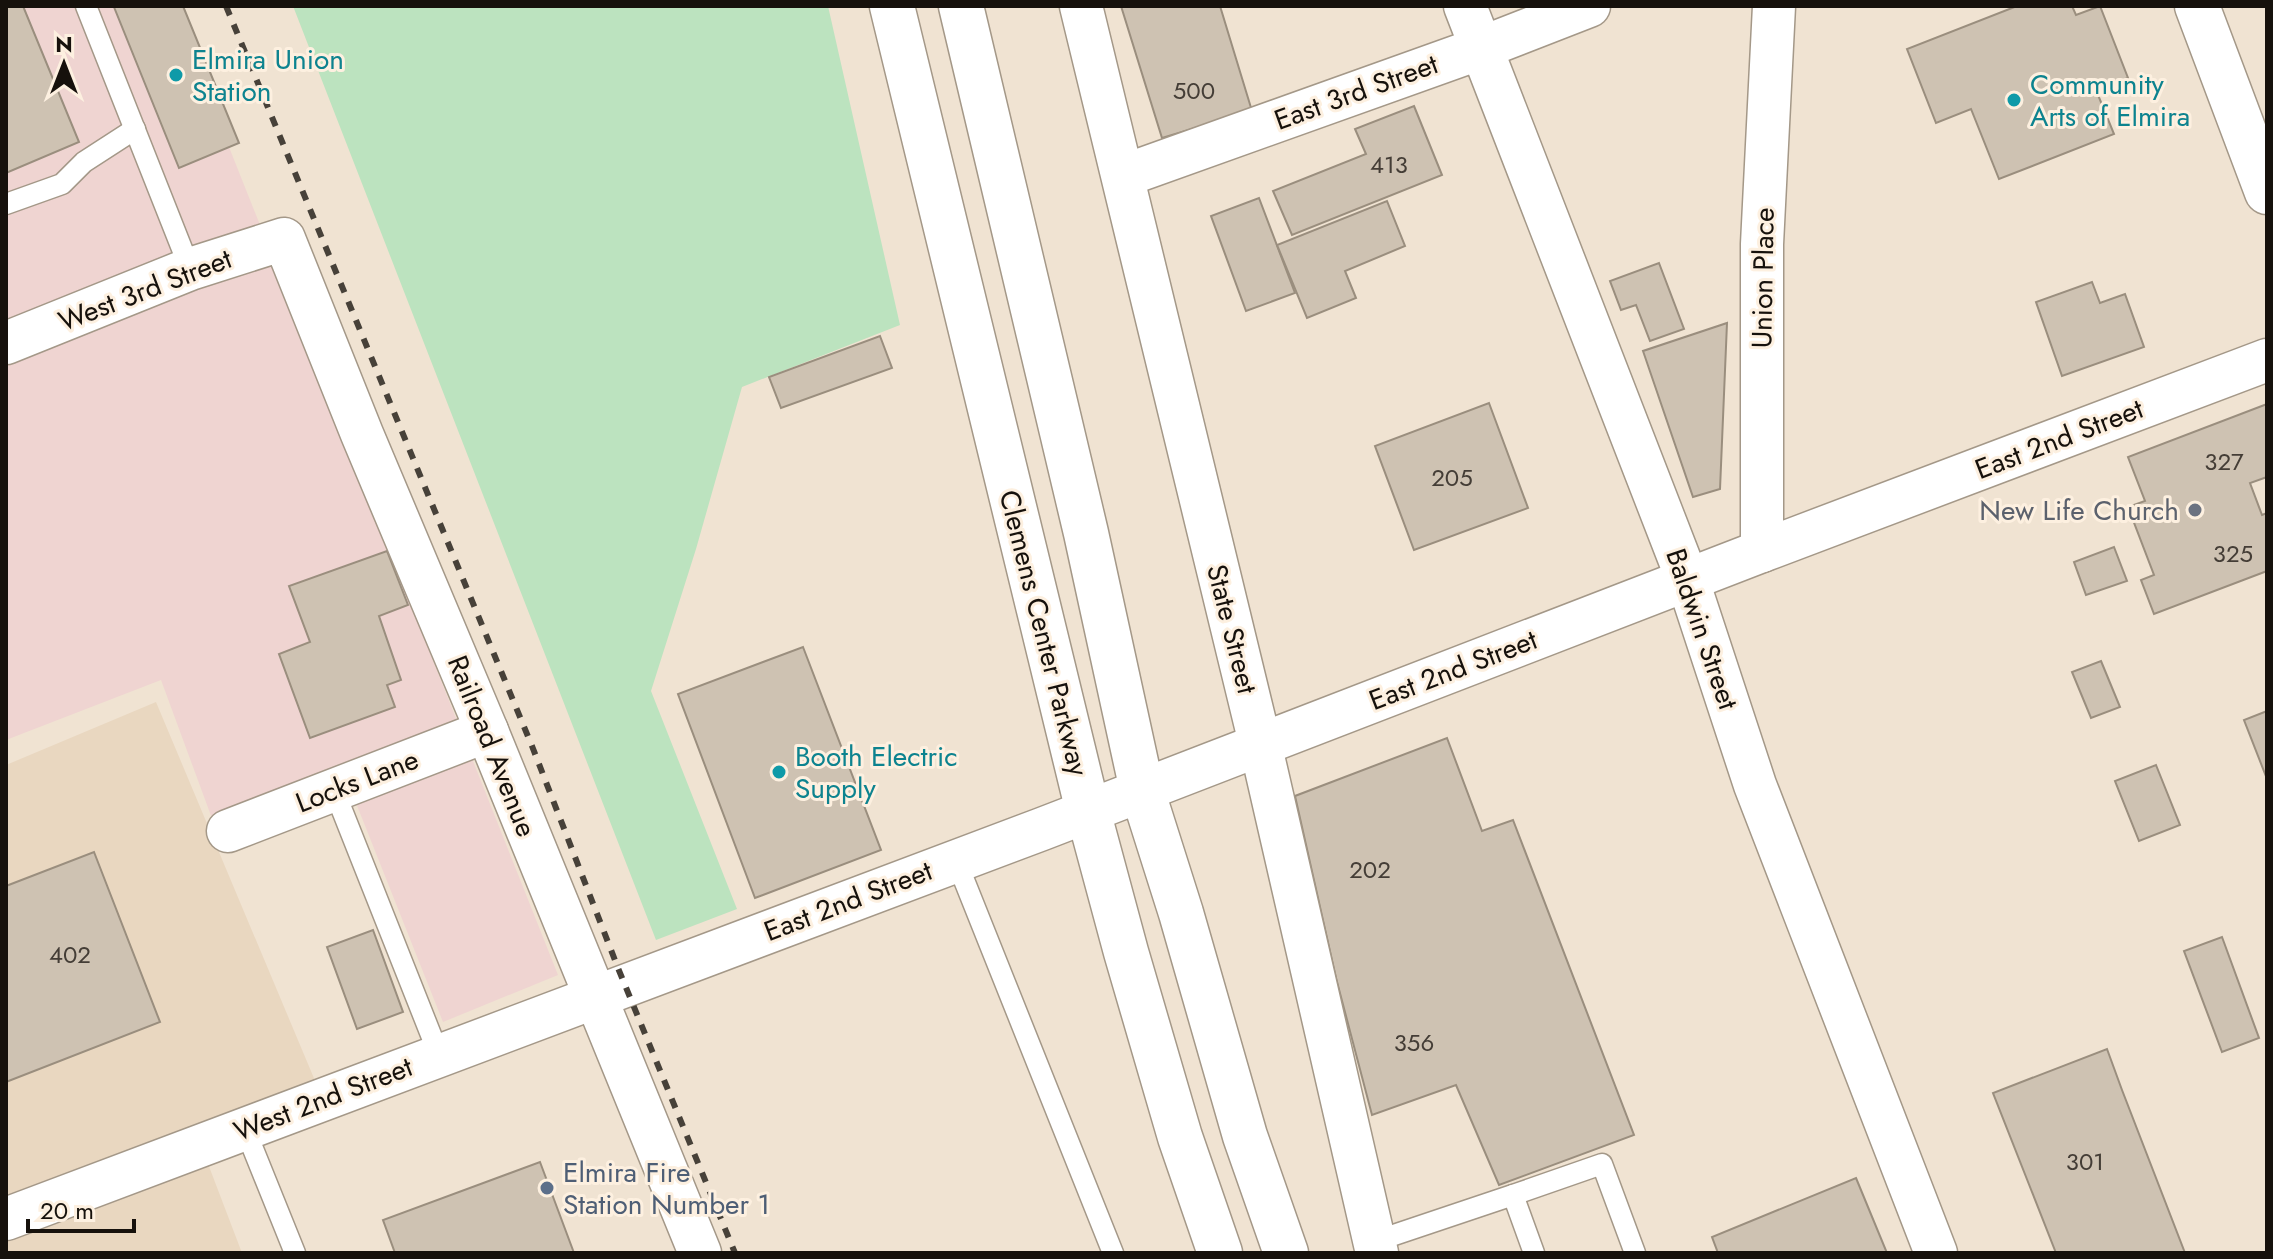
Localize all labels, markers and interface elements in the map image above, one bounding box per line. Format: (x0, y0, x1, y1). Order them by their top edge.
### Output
north arrow (24, 24, 104, 104)
text: N (55, 28, 73, 60)
place label: Elmira Union Station (192, 39, 344, 112)
street label: East 3rd Street (1268, 43, 1444, 141)
place label: Community Arts of Elmira (2030, 64, 2190, 137)
marker: Elmira Union Station (167, 66, 185, 84)
house number: 500 (1173, 73, 1215, 108)
marker: Community Arts of Elmira (2005, 91, 2023, 109)
house number: 413 (1370, 147, 1408, 182)
street label: Union Place (1741, 207, 1785, 349)
street label: West 3rd Street (53, 238, 238, 342)
street label: East 2nd Street (1969, 388, 2149, 490)
house number: 327 (2204, 444, 2244, 479)
house number: 205 (1431, 460, 1473, 495)
street label: Clemens Center Parkway (989, 486, 1100, 781)
place label: New Life Church (1979, 490, 2179, 531)
marker: New Life Church (2186, 501, 2204, 519)
house number: 325 (2213, 536, 2253, 571)
street label: Baldwin Street (1655, 543, 1749, 715)
street label: State Street (1196, 560, 1268, 698)
street label: East 2nd Street (1363, 619, 1543, 721)
street label: Railroad Avenue (437, 649, 547, 843)
place label: Booth Electric Supply (795, 736, 958, 809)
street label: Locks Lane (290, 739, 424, 823)
marker: Booth Electric Supply (770, 763, 788, 781)
street label: East 2nd Street (758, 850, 938, 952)
house number: 202 (1349, 852, 1391, 887)
house number: 402 (49, 937, 91, 972)
house number: 356 (1394, 1025, 1434, 1060)
street label: West 2nd Street (228, 1046, 418, 1152)
house number: 301 (2066, 1144, 2104, 1179)
place label: Elmira Fire Station Number 1 (563, 1152, 770, 1225)
marker: Elmira Fire Station Number 1 (538, 1179, 556, 1197)
scale bar (28, 1183, 134, 1233)
text: 20 m (40, 1193, 94, 1228)

